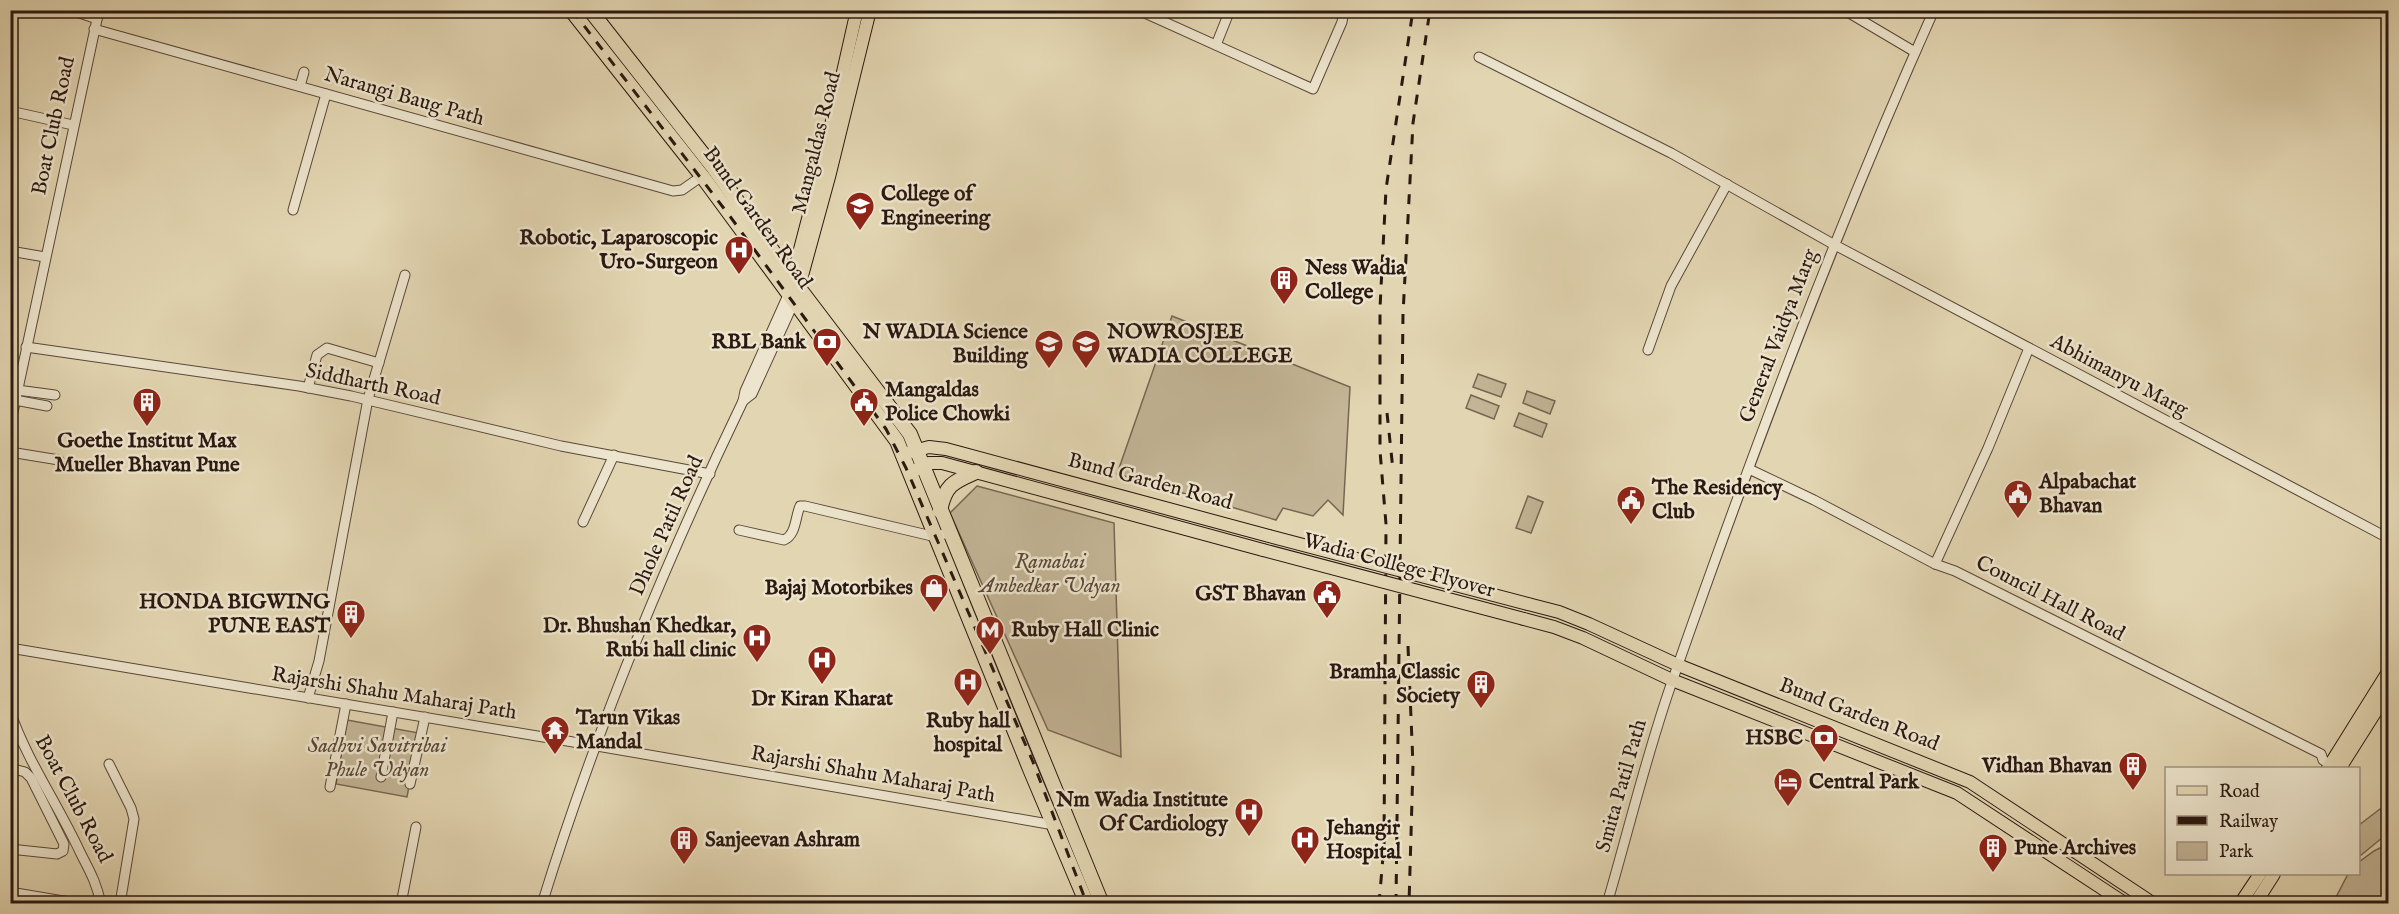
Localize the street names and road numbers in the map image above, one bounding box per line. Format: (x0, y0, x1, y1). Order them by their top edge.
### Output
street label: Boat Club Road (26, 54, 82, 198)
street label: Narangi Baug Path (321, 61, 487, 133)
street label: Mangaldas Road (786, 68, 848, 217)
street label: Bund Garden Road (696, 142, 818, 295)
street label: General Vaidya Marg (1733, 245, 1825, 427)
street label: Abhimanyu Marg (2045, 328, 2193, 424)
street label: Siddharth Road (303, 358, 444, 413)
street label: Bund Garden Road (1065, 447, 1236, 517)
street label: Dhole Patil Road (624, 451, 710, 600)
street label: Wadia College Flyover (1300, 527, 1498, 605)
street label: Council Hall Road (1971, 550, 2130, 649)
street label: Rajarshi Shahu Maharaj Path (269, 661, 519, 727)
street label: Bund Garden Road (1775, 672, 1944, 758)
street label: Smita Patil Path (1590, 716, 1654, 856)
street label: Boat Club Road (28, 730, 118, 868)
street label: Rajarshi Shahu Maharaj Path (749, 740, 997, 810)

